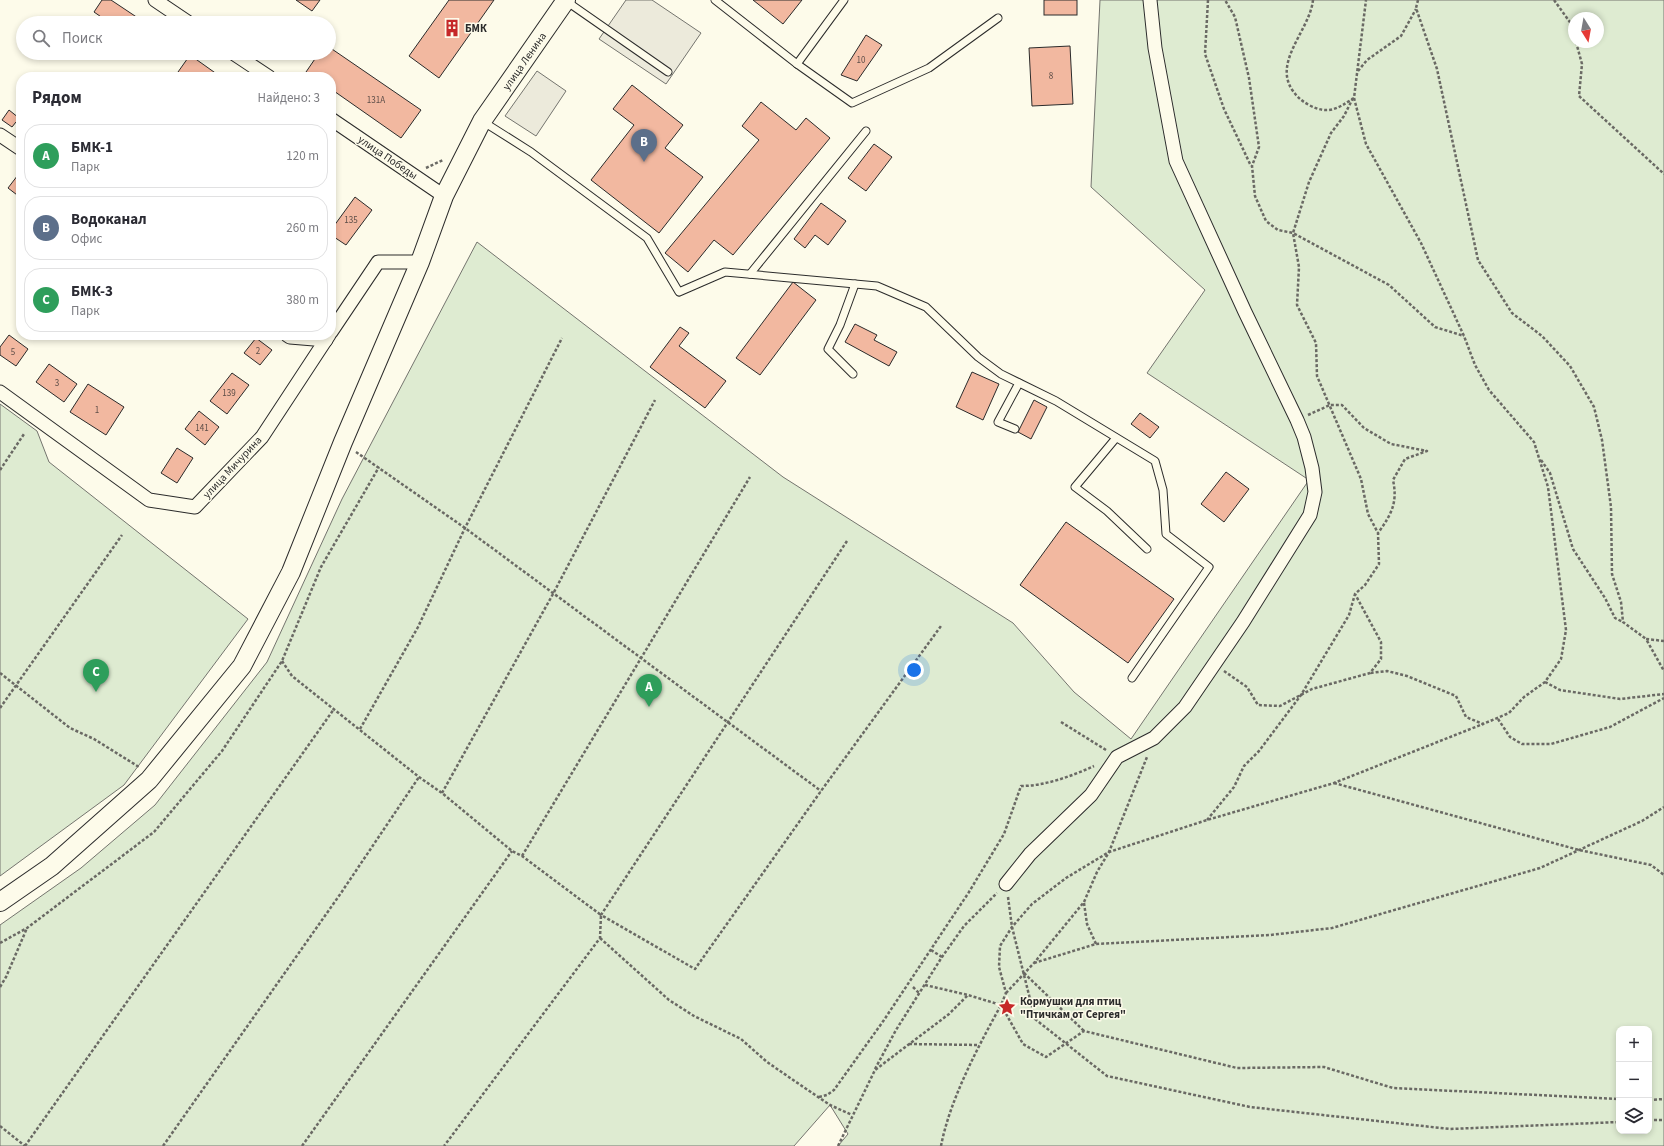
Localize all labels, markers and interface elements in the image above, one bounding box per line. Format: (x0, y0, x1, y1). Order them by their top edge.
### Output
north arrow (1568, 12, 1604, 48)
search box (16, 16, 336, 60)
building icon: БМК (442, 18, 462, 38)
place label: БМК (465, 21, 487, 36)
icon: search (30, 27, 52, 49)
text: Поиск (62, 28, 103, 49)
street label: улица Ленина (499, 29, 550, 93)
house number: 10 (857, 54, 866, 67)
house number: 8 (1049, 70, 1054, 83)
text: Рядом (32, 86, 82, 110)
text: Найдено: 3 (258, 89, 320, 107)
house number: 131А (367, 94, 385, 107)
pin: B (631, 129, 657, 162)
street label: улица Победы (355, 132, 420, 183)
text: БМК-1 (71, 137, 113, 158)
text: A (42, 147, 50, 165)
text: 120 m (286, 147, 319, 165)
text: Парк (71, 158, 100, 176)
text: Водоканал (71, 209, 147, 230)
house number: 135 (344, 214, 358, 227)
text: B (42, 219, 50, 237)
text: 260 m (286, 219, 319, 237)
text: Офис (71, 230, 102, 248)
text: БМК-3 (71, 281, 113, 302)
text: C (42, 291, 50, 309)
text: 380 m (286, 291, 319, 309)
text: Парк (71, 302, 100, 320)
house number: 2 (256, 345, 261, 358)
house number: 5 (11, 346, 16, 359)
house number: 3 (55, 377, 60, 390)
house number: 139 (222, 387, 236, 400)
house number: 1 (95, 404, 99, 417)
house number: 141 (195, 422, 209, 435)
street label: улица Мичурина (200, 433, 265, 502)
pin: C (83, 659, 109, 692)
your location (904, 660, 924, 680)
pin: A (636, 674, 662, 707)
place label: Кормушки для птиц "Птичкам от Сергея" (1020, 994, 1126, 1022)
place icon: Кормушки для птиц "Птичкам от Сергея" (997, 997, 1017, 1017)
map controls (1616, 1026, 1652, 1134)
button: + (1616, 1026, 1652, 1062)
button: − (1616, 1062, 1652, 1098)
button: layers (1616, 1098, 1652, 1134)

